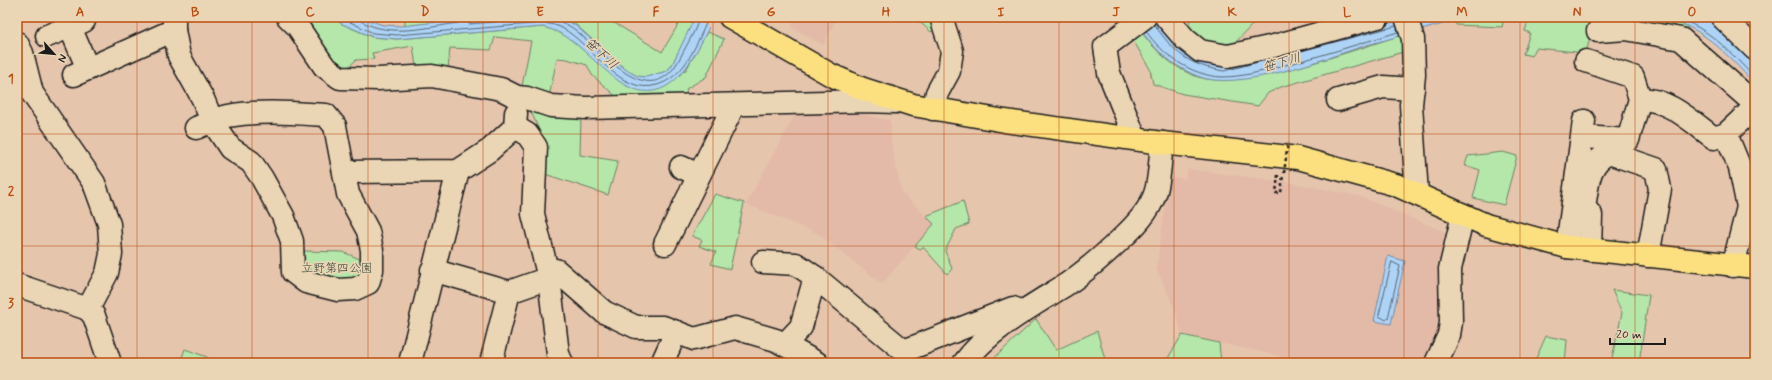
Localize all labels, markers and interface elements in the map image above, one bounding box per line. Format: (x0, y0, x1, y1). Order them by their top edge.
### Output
text: A (76, 4, 84, 21)
text: B (191, 4, 200, 21)
text: C (305, 4, 315, 21)
text: D (421, 4, 430, 21)
text: E (536, 4, 544, 21)
text: F (653, 4, 660, 21)
text: G (767, 4, 776, 21)
text: H (882, 4, 891, 21)
text: I (998, 4, 1005, 21)
text: J (1112, 4, 1120, 21)
text: K (1227, 4, 1237, 21)
text: L (1343, 4, 1352, 21)
text: M (1456, 4, 1468, 21)
text: N (1573, 4, 1582, 21)
text: O (1688, 4, 1697, 21)
north arrow (34, 34, 74, 74)
water label: 笹下川 (581, 35, 621, 73)
water label: 笹下川 (1261, 49, 1303, 77)
text: N (54, 52, 70, 65)
text: 1 (8, 71, 14, 88)
text: 2 (8, 183, 15, 200)
park label: 立野第四公園 (301, 261, 373, 277)
text: 3 (8, 295, 14, 312)
scale bar (1610, 320, 1665, 346)
text: 20 m (1616, 327, 1642, 343)

